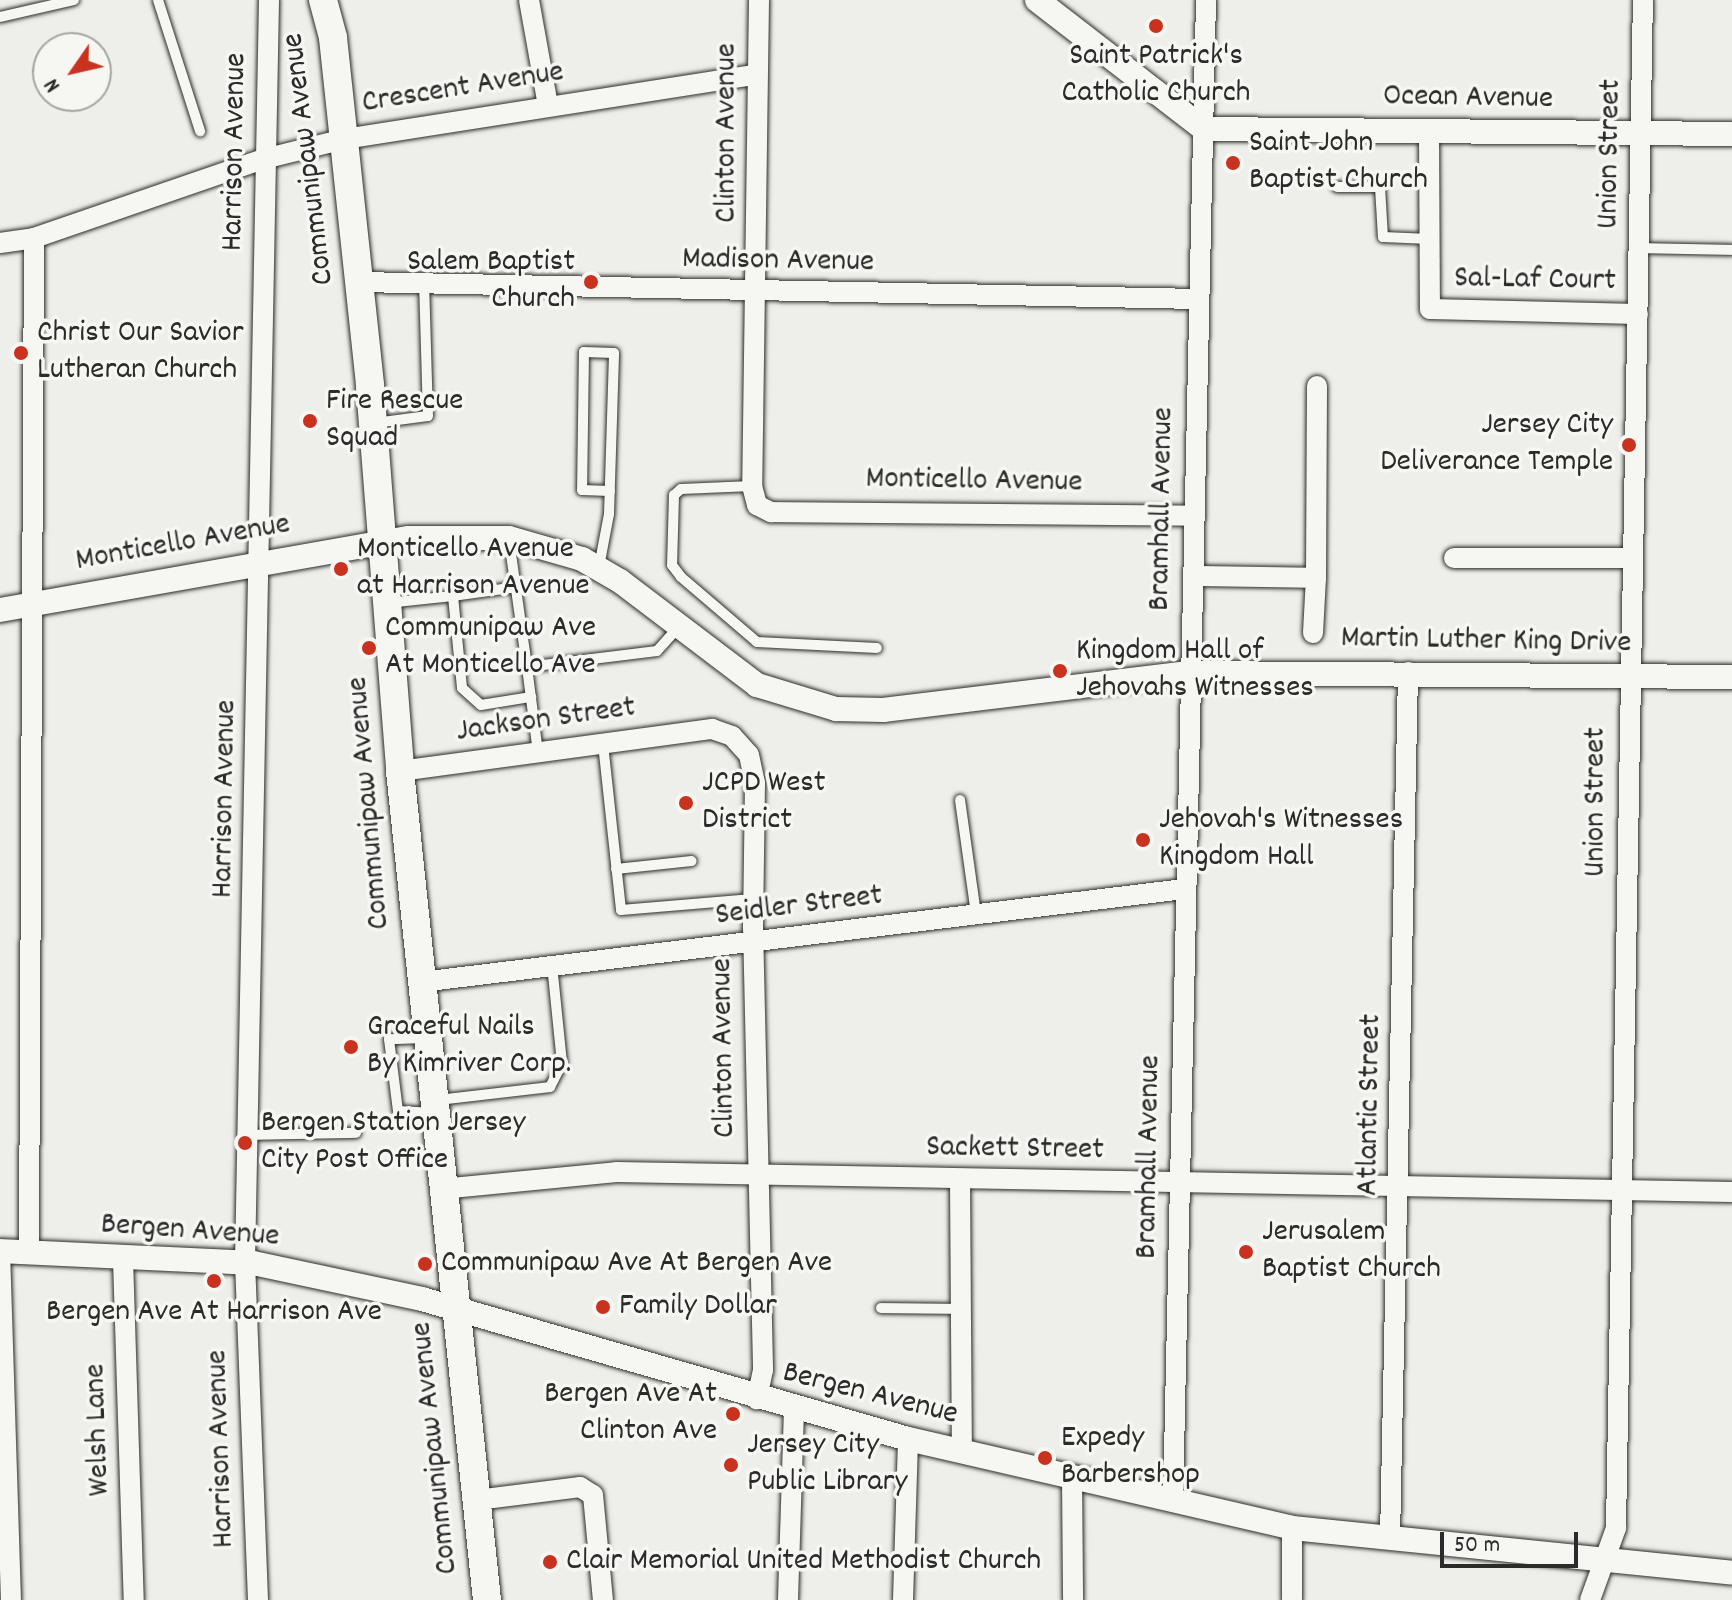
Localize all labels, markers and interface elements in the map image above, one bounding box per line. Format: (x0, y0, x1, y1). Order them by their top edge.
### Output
marker: Saint Patrick's Catholic Church (1147, 17, 1165, 35)
street label: Communipaw Avenue (275, 31, 345, 287)
north arrow (32, 32, 112, 112)
place label: Saint Patrick's Catholic Church (1062, 39, 1250, 114)
street label: Clinton Avenue (709, 43, 747, 223)
street label: Harrison Avenue (215, 52, 257, 252)
street label: Crescent Avenue (359, 54, 567, 124)
text: N (37, 71, 69, 98)
street label: Ocean Avenue (1383, 78, 1553, 120)
street label: Union Street (1590, 79, 1632, 229)
place label: Saint John Baptist Church (1249, 126, 1428, 201)
marker: Saint John Baptist Church (1224, 154, 1242, 172)
street label: Madison Avenue (682, 241, 874, 283)
place label: Salem Baptist Church (407, 245, 575, 320)
street label: Sal-Laf Court (1454, 260, 1616, 302)
marker: Salem Baptist Church (582, 273, 600, 291)
place label: Christ Our Savior Lutheran Church (37, 316, 244, 391)
marker: Christ Our Savior Lutheran Church (12, 344, 30, 362)
place label: Fire Rescue Squad (326, 384, 463, 459)
street label: Bramhall Avenue (1142, 407, 1184, 611)
place label: Jersey City Deliverance Temple (1380, 408, 1613, 483)
marker: Fire Rescue Squad (301, 412, 319, 430)
marker: Jersey City Deliverance Temple (1620, 436, 1638, 454)
street label: Monticello Avenue (865, 461, 1083, 503)
street label: Monticello Avenue (73, 506, 293, 582)
place label: Monticello Avenue at Harrison Avenue (357, 532, 590, 607)
marker: Monticello Avenue at Harrison Avenue (332, 560, 350, 578)
place label: Communipaw Ave At Monticello Ave (385, 611, 596, 686)
street label: Martin Luther King Drive (1340, 620, 1632, 664)
place label: Kingdom Hall of Jehovahs Witnesses (1076, 634, 1314, 709)
marker: Communipaw Ave At Monticello Ave (360, 639, 378, 657)
marker: Kingdom Hall of Jehovahs Witnesses (1051, 662, 1069, 680)
street label: Communipaw Avenue (340, 675, 400, 931)
street label: Jackson Street (454, 689, 638, 753)
street label: Harrison Avenue (205, 699, 247, 899)
street label: Union Street (1578, 727, 1616, 877)
place label: JCPD West District (702, 766, 826, 841)
marker: JCPD West District (677, 794, 695, 812)
place label: Jehovah's Witnesses Kingdom Hall (1159, 803, 1403, 878)
marker: Jehovah's Witnesses Kingdom Hall (1134, 831, 1152, 849)
street label: Seidler Street (713, 878, 885, 936)
street label: Clinton Avenue (704, 958, 746, 1138)
place label: Graceful Nails By Kimriver Corp. (367, 1010, 571, 1085)
street label: Atlantic Street (1350, 1014, 1392, 1196)
marker: Graceful Nails By Kimriver Corp. (342, 1038, 360, 1056)
street label: Bramhall Avenue (1129, 1055, 1171, 1259)
place label: Bergen Station Jersey City Post Office (261, 1106, 525, 1181)
street label: Sackett Street (926, 1129, 1104, 1171)
marker: Bergen Station Jersey City Post Office (236, 1134, 254, 1152)
street label: Bergen Avenue (99, 1207, 281, 1257)
place label: Jerusalem Baptist Church (1262, 1215, 1441, 1290)
marker: Jerusalem Baptist Church (1237, 1243, 1255, 1261)
place label: Communipaw Ave At Bergen Ave (441, 1245, 832, 1283)
marker: Communipaw Ave At Bergen Ave (416, 1255, 434, 1273)
marker: Bergen Ave At Harrison Ave (205, 1272, 223, 1290)
place label: Family Dollar (619, 1288, 777, 1326)
place label: Bergen Ave At Harrison Ave (46, 1294, 382, 1332)
marker: Family Dollar (594, 1298, 612, 1316)
street label: Communipaw Avenue (404, 1320, 468, 1576)
street label: Harrison Avenue (199, 1349, 245, 1549)
street label: Bergen Avenue (779, 1355, 961, 1435)
street label: Welsh Lane (77, 1363, 121, 1497)
place label: Bergen Ave At Clinton Ave (544, 1377, 717, 1452)
marker: Bergen Ave At Clinton Ave (724, 1405, 742, 1423)
place label: Expedy Barbershop (1061, 1421, 1200, 1496)
place label: Jersey City Public Library (747, 1428, 907, 1503)
marker: Expedy Barbershop (1036, 1449, 1054, 1467)
marker: Jersey City Public Library (722, 1456, 740, 1474)
scale bar (1444, 1516, 1582, 1566)
text: 50 m (1454, 1529, 1500, 1563)
place label: Clair Memorial United Methodist Church (566, 1543, 1041, 1581)
marker: Clair Memorial United Methodist Church (541, 1553, 559, 1571)

